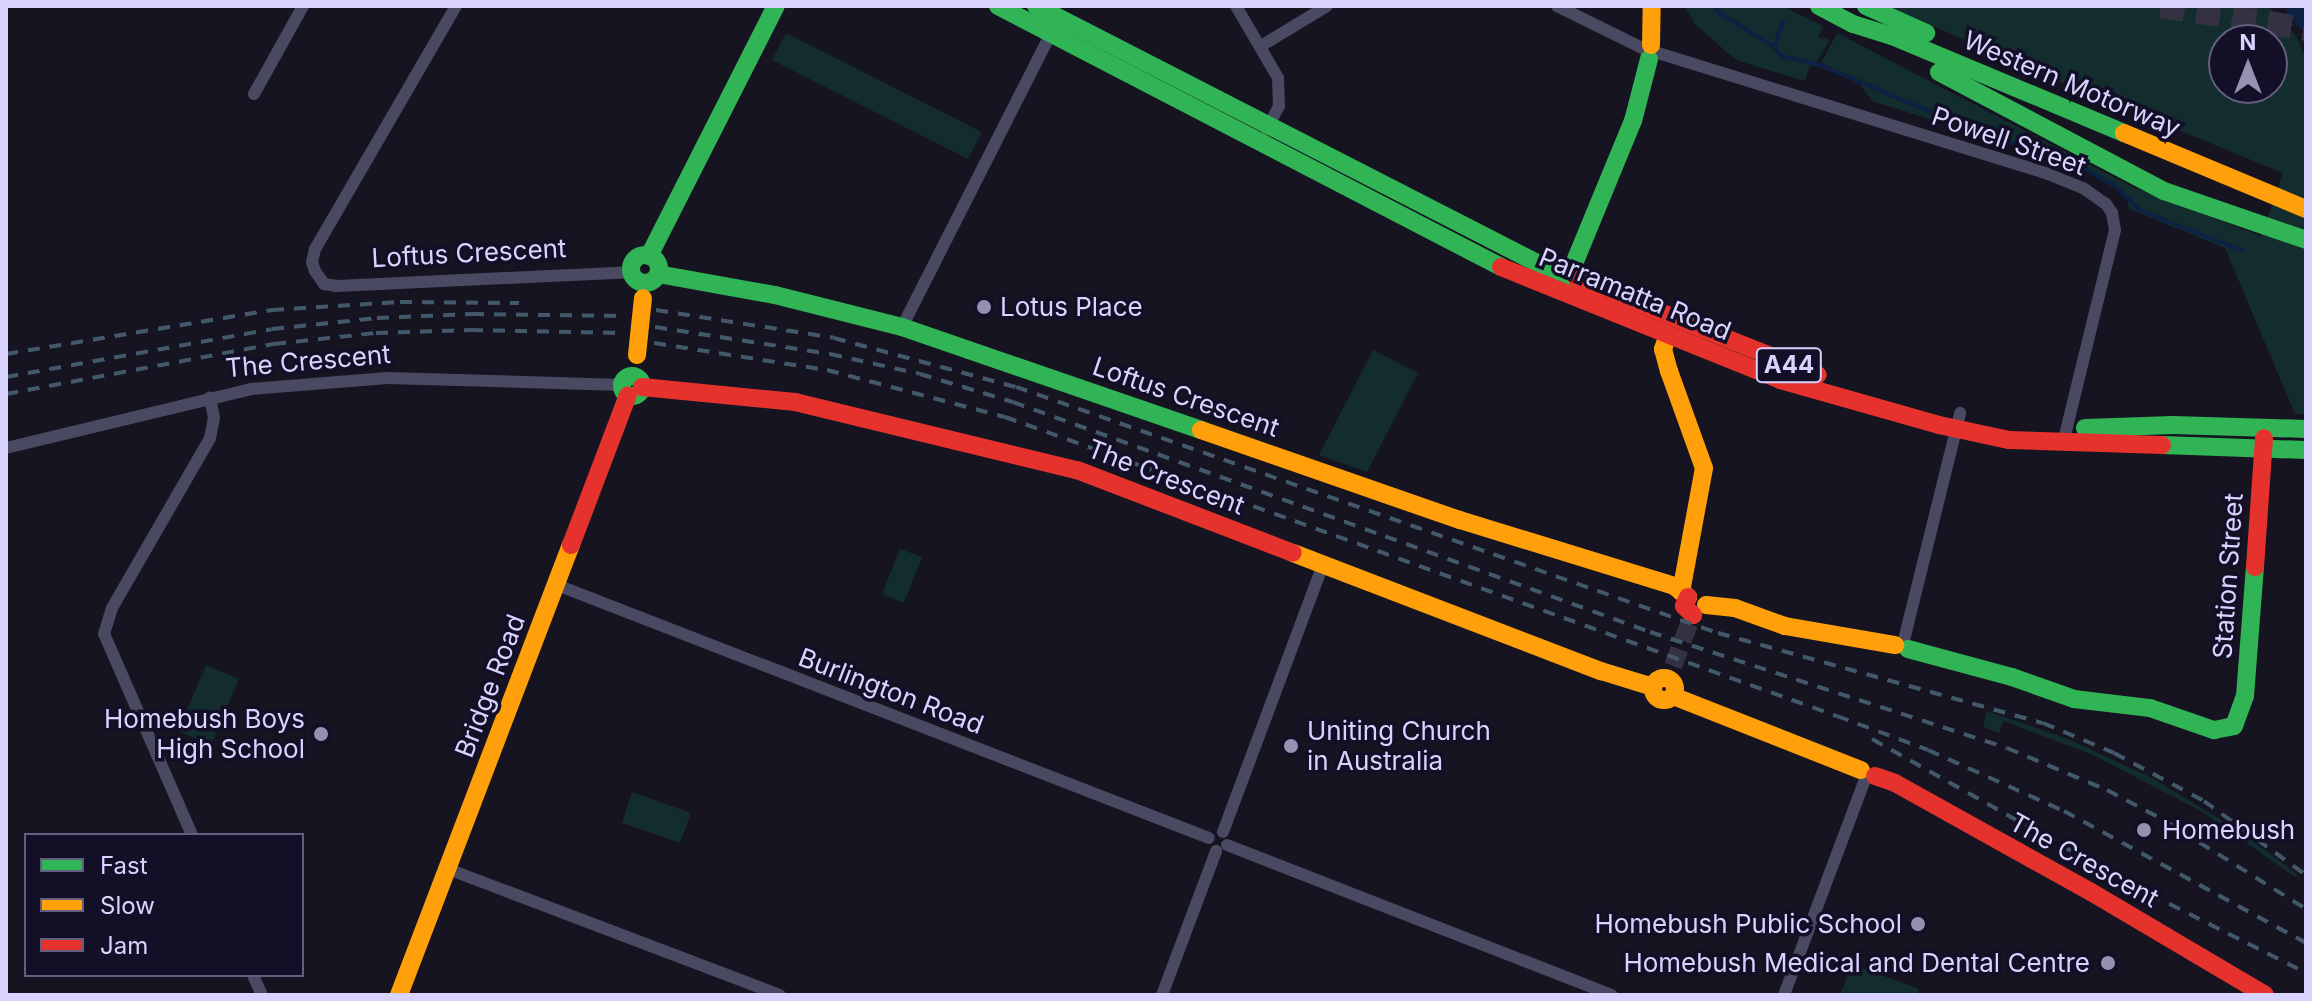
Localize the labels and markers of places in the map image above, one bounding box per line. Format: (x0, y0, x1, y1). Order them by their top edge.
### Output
place label: Lotus Place (1000, 291, 1143, 323)
marker: Lotus Place (975, 298, 993, 316)
place label: Homebush Boys High School (104, 703, 305, 764)
place label: Uniting Church in Australia (1307, 715, 1491, 776)
marker: Homebush Boys High School (312, 725, 330, 743)
marker: Uniting Church in Australia (1282, 737, 1300, 755)
place label: Homebush (2162, 814, 2295, 846)
marker: Homebush (2133, 819, 2155, 841)
place label: Homebush Public School (1594, 908, 1902, 940)
marker: Homebush Public School (1909, 915, 1927, 933)
place label: Homebush Medical and Dental Centre (1623, 947, 2090, 979)
marker: Homebush Medical and Dental Centre (2097, 952, 2119, 974)

